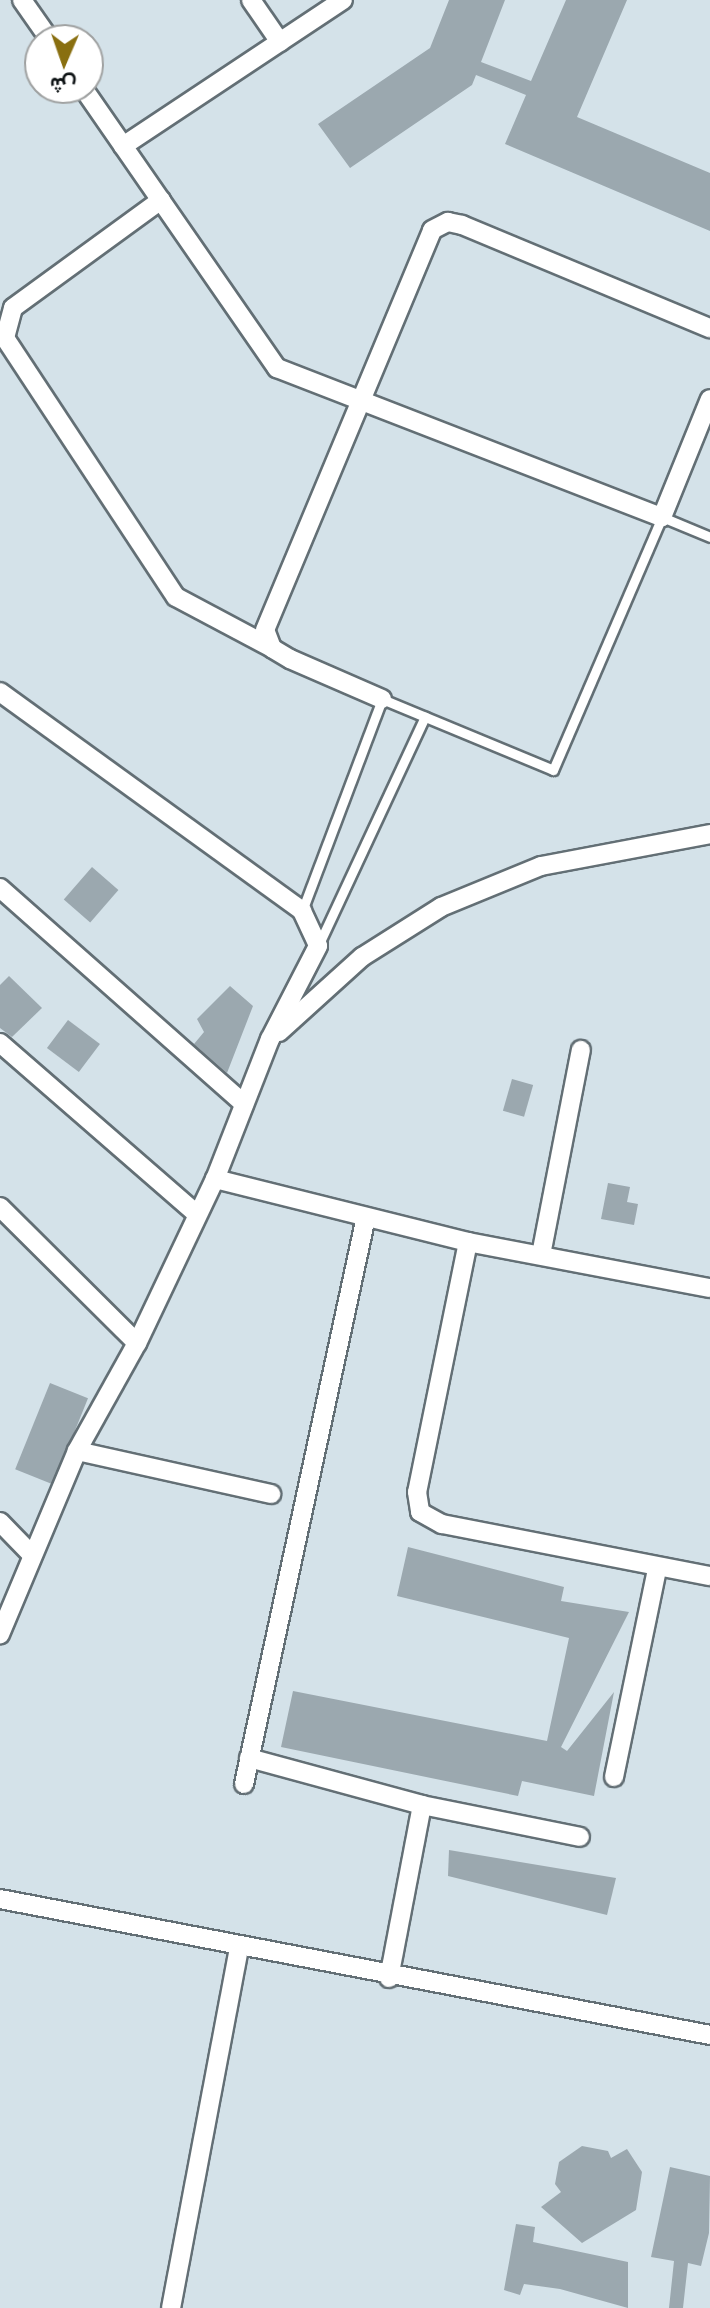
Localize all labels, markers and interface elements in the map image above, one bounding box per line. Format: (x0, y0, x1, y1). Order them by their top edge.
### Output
north arrow (24, 24, 104, 104)
text: ش (50, 72, 77, 100)

